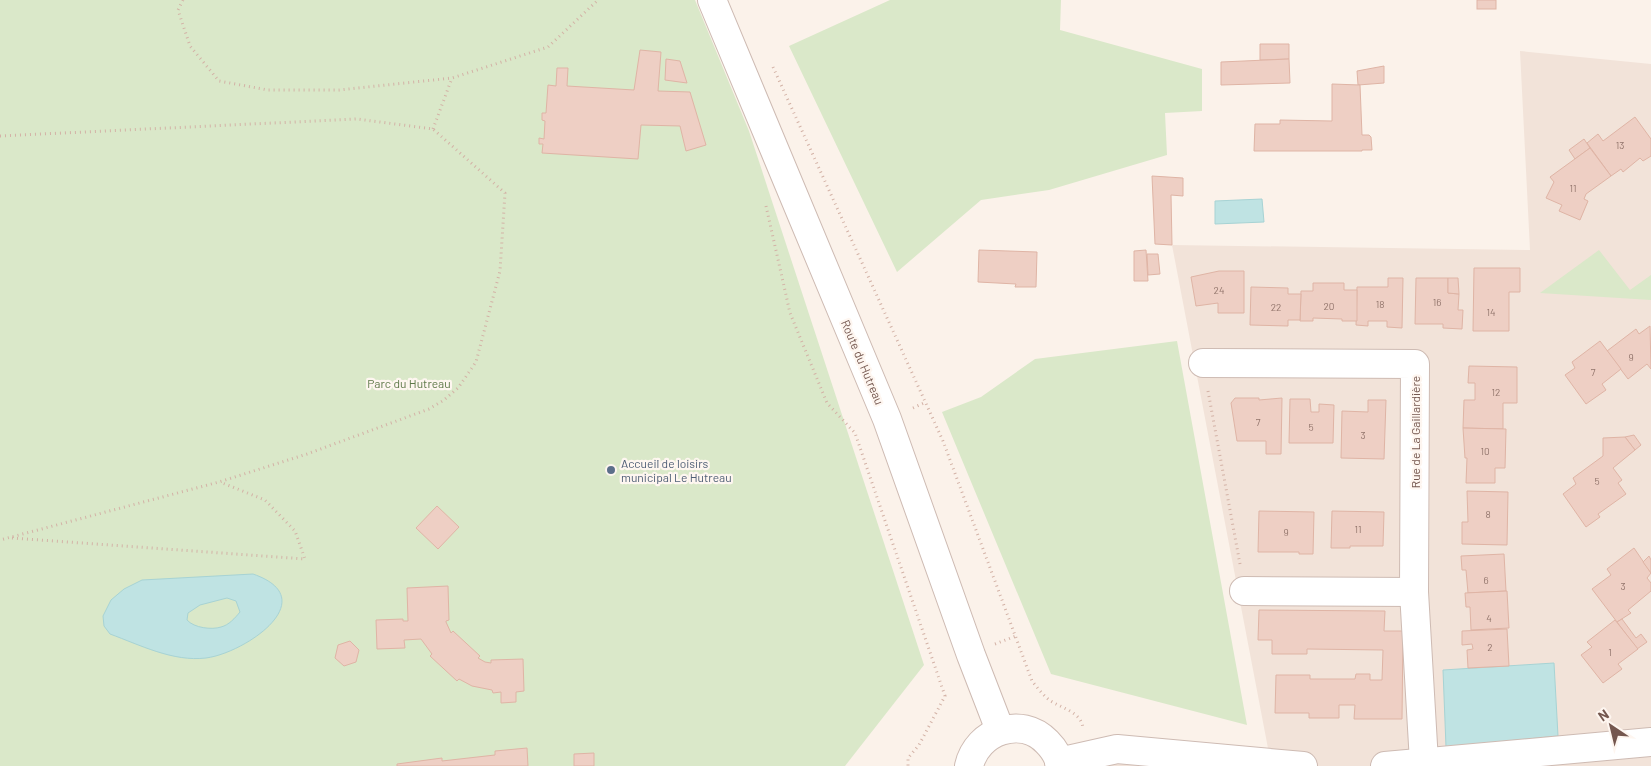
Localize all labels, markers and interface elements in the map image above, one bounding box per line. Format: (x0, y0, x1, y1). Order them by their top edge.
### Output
house number: 13 (1616, 139, 1624, 151)
house number: 11 (1569, 182, 1577, 194)
house number: 24 (1214, 284, 1224, 296)
house number: 16 (1433, 296, 1441, 308)
house number: 18 (1376, 298, 1384, 310)
house number: 20 (1323, 300, 1335, 312)
house number: 22 (1271, 301, 1281, 313)
house number: 14 (1486, 306, 1496, 318)
street label: Route du Hutreau (839, 318, 887, 406)
house number: 9 (1628, 351, 1634, 363)
house number: 7 (1591, 366, 1596, 378)
park label: Parc du Hutreau (367, 376, 451, 390)
street label: Rue de La Gaillardière (1408, 376, 1422, 488)
house number: 12 (1492, 386, 1500, 398)
house number: 7 (1256, 416, 1261, 428)
house number: 5 (1308, 421, 1314, 433)
house number: 3 (1360, 429, 1366, 441)
house number: 10 (1480, 445, 1490, 457)
place label: Accueil de loisirs municipal Le Hutreau (621, 456, 732, 484)
marker: Accueil de loisirs municipal Le Hutreau (605, 464, 617, 476)
house number: 5 (1594, 475, 1600, 487)
house number: 8 (1485, 508, 1491, 520)
house number: 11 (1354, 523, 1362, 535)
house number: 9 (1283, 526, 1289, 538)
house number: 6 (1483, 574, 1489, 586)
house number: 3 (1620, 580, 1626, 592)
house number: 4 (1486, 612, 1492, 624)
house number: 2 (1487, 641, 1493, 653)
house number: 1 (1608, 646, 1612, 658)
north arrow (1586, 701, 1636, 751)
text: N (1595, 705, 1612, 725)

